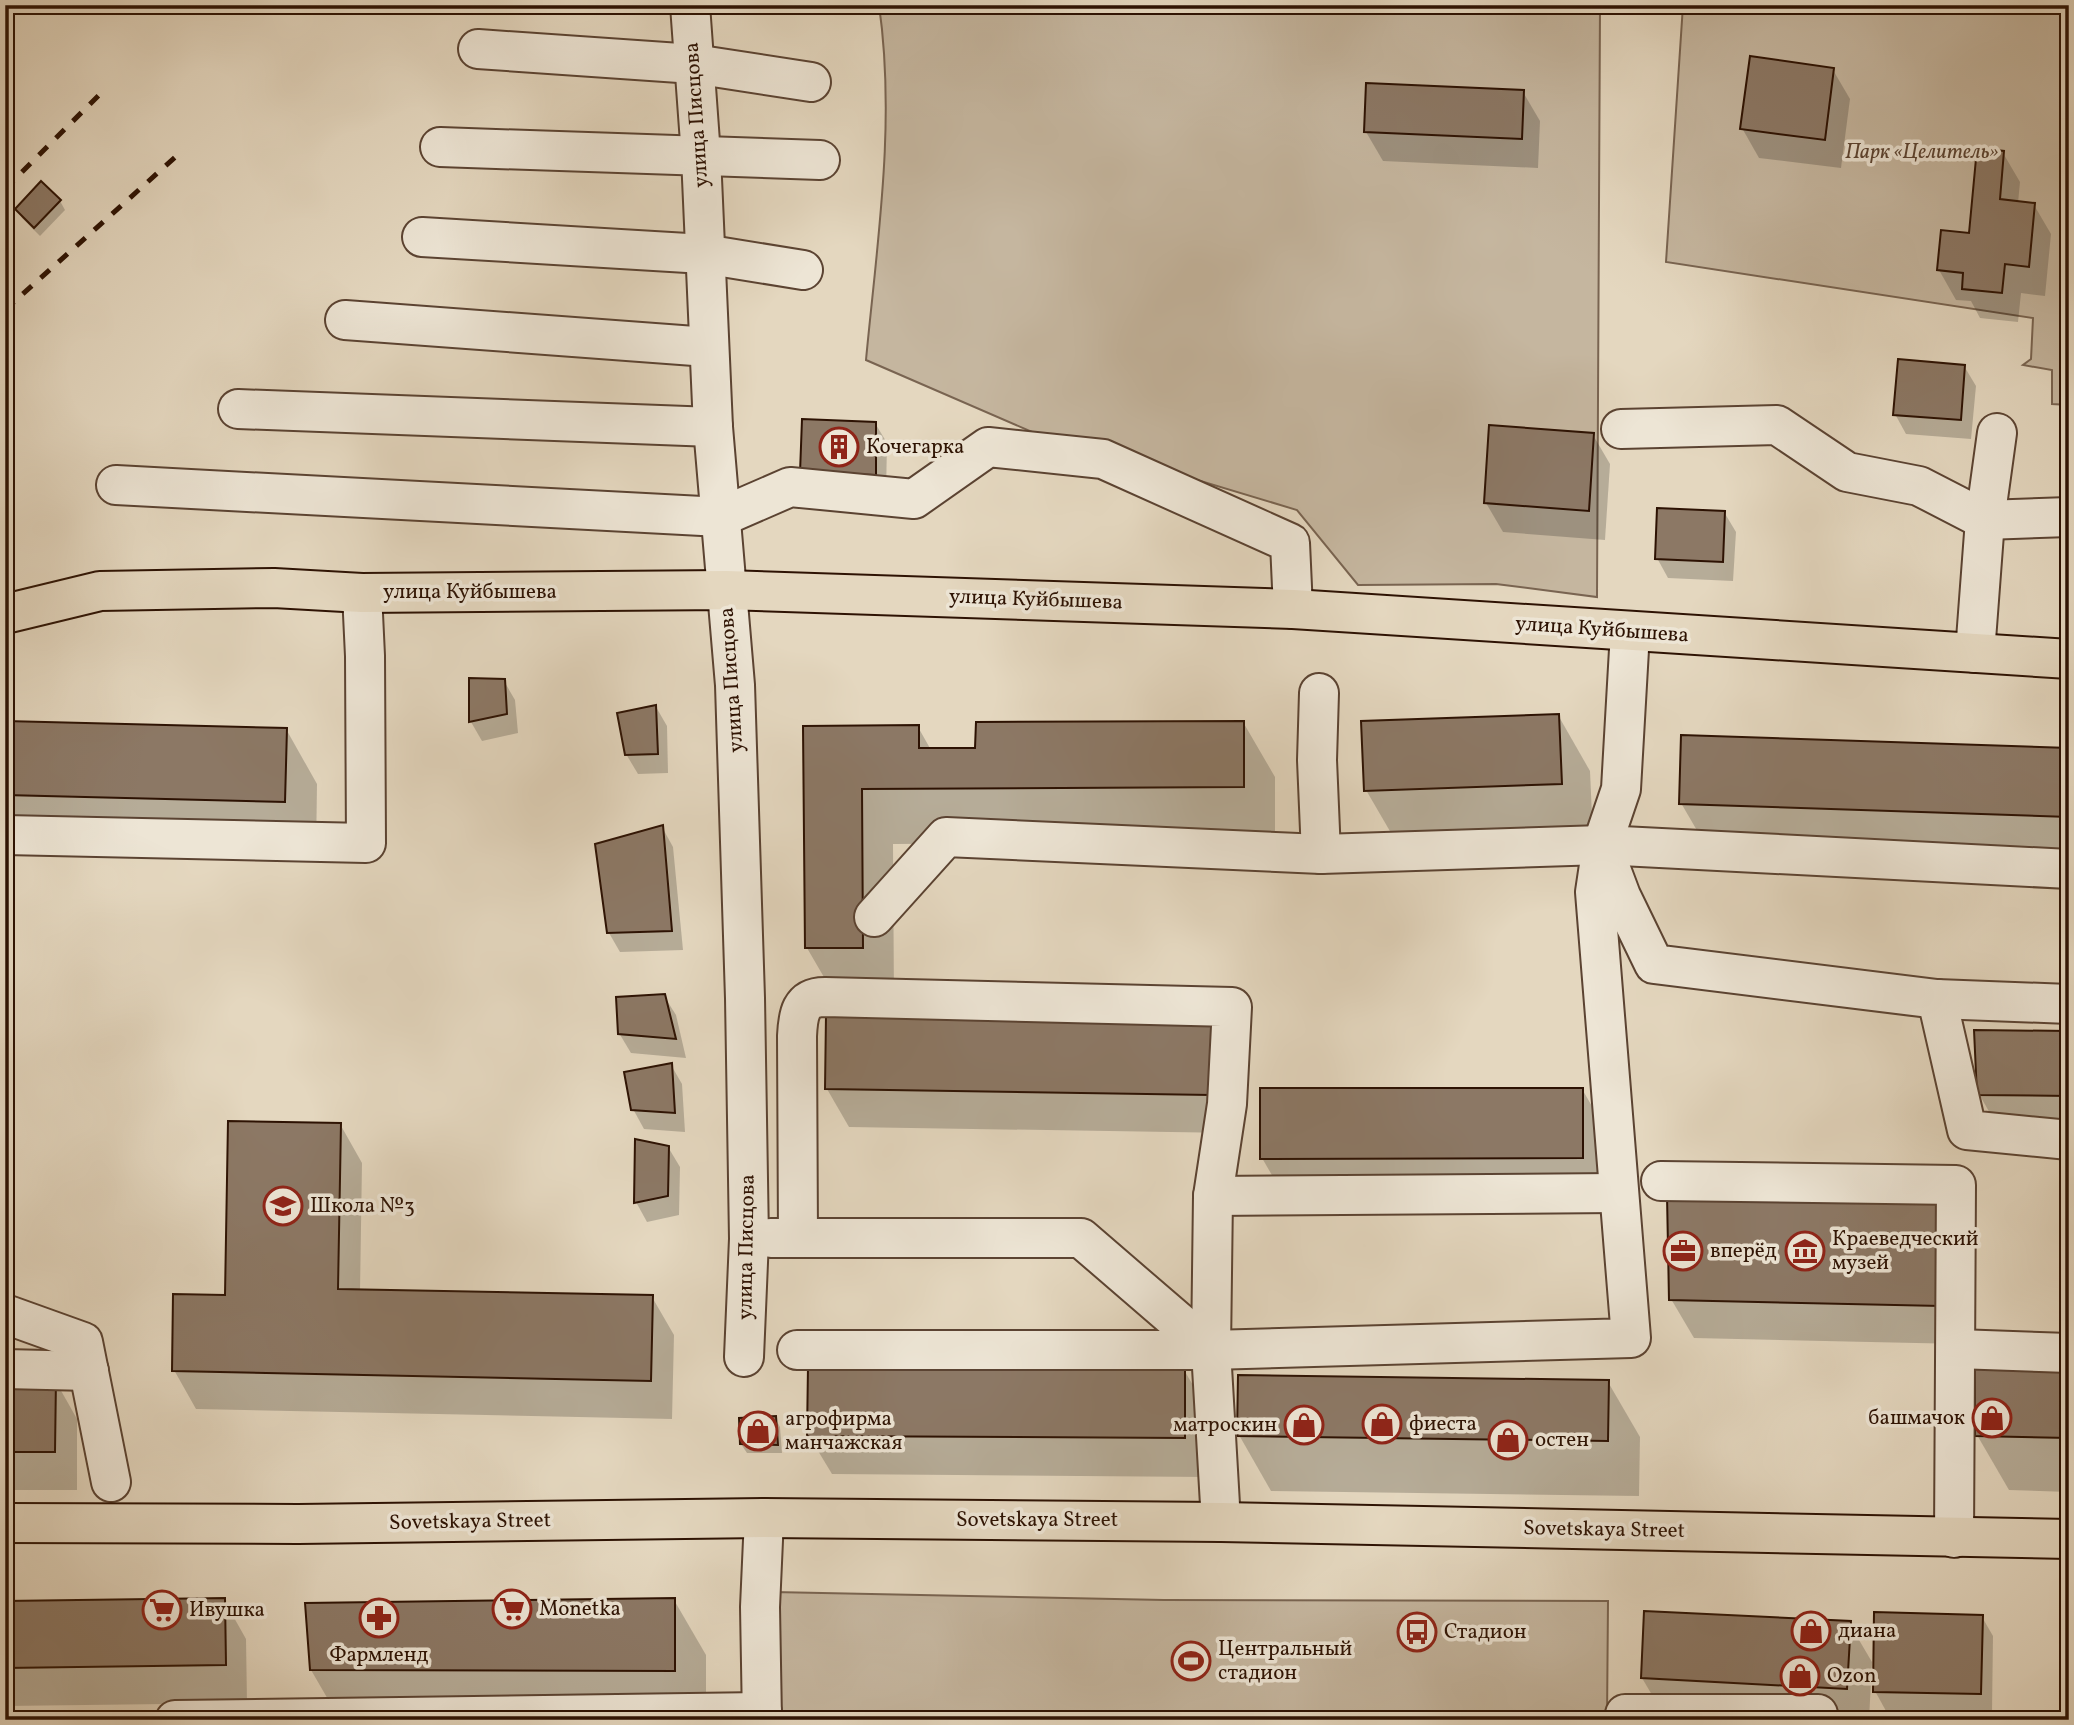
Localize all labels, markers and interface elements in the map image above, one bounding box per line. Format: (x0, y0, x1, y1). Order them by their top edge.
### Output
street label: улица Писцова (677, 41, 717, 189)
park label: Парк «Целитель» (1845, 138, 1999, 167)
building icon: Кочегарка (818, 426, 860, 468)
place label: Кочегарка (866, 433, 965, 462)
street label: улица Куйбышева (383, 578, 557, 607)
street label: улица Куйбышева (949, 582, 1123, 618)
street label: улица Писцова (712, 606, 752, 754)
street label: улица Куйбышева (1514, 609, 1690, 651)
street label: улица Писцова (731, 1174, 763, 1320)
school or university icon: Школа №3 (262, 1185, 304, 1227)
place label: Школа №3 (310, 1192, 415, 1221)
place label: Краеведческий музей (1832, 1225, 1979, 1278)
office icon: вперёд (1662, 1230, 1704, 1272)
museum icon: Краеведческий музей (1784, 1230, 1826, 1272)
place label: вперёд (1710, 1237, 1777, 1266)
shop icon: башмачок (1971, 1397, 2013, 1439)
shop icon: фиеста (1361, 1403, 1403, 1445)
shop icon: матроскин (1283, 1404, 1325, 1446)
place label: башмачок (1868, 1404, 1965, 1433)
place label: агрофирма манчажская (785, 1405, 903, 1458)
shop icon: агрофирма манчажская (737, 1410, 779, 1452)
place label: фиеста (1409, 1410, 1477, 1439)
place label: матроскин (1173, 1411, 1277, 1440)
shop icon: остен (1487, 1419, 1529, 1461)
place label: остен (1535, 1426, 1589, 1455)
street label: Sovetskaya Street (389, 1506, 551, 1538)
street label: Sovetskaya Street (956, 1506, 1118, 1535)
street label: Sovetskaya Street (1523, 1514, 1685, 1546)
supermarket icon: Monetka (491, 1588, 533, 1630)
supermarket icon: Ивушка (141, 1589, 183, 1631)
place label: Monetka (539, 1595, 621, 1624)
place label: Ивушка (189, 1596, 265, 1625)
pharmacy icon: Фармленд (358, 1597, 400, 1639)
shop icon: диана (1790, 1610, 1832, 1652)
bus stop icon: Стадион (1396, 1611, 1438, 1653)
place label: диана (1838, 1617, 1896, 1646)
place label: Стадион (1444, 1618, 1527, 1647)
place label: Центральный стадион (1218, 1635, 1352, 1688)
sports icon: Центральный стадион (1170, 1640, 1212, 1682)
place label: Фармленд (330, 1641, 429, 1670)
shop icon: Ozon (1779, 1655, 1821, 1697)
place label: Ozon (1827, 1662, 1877, 1691)

